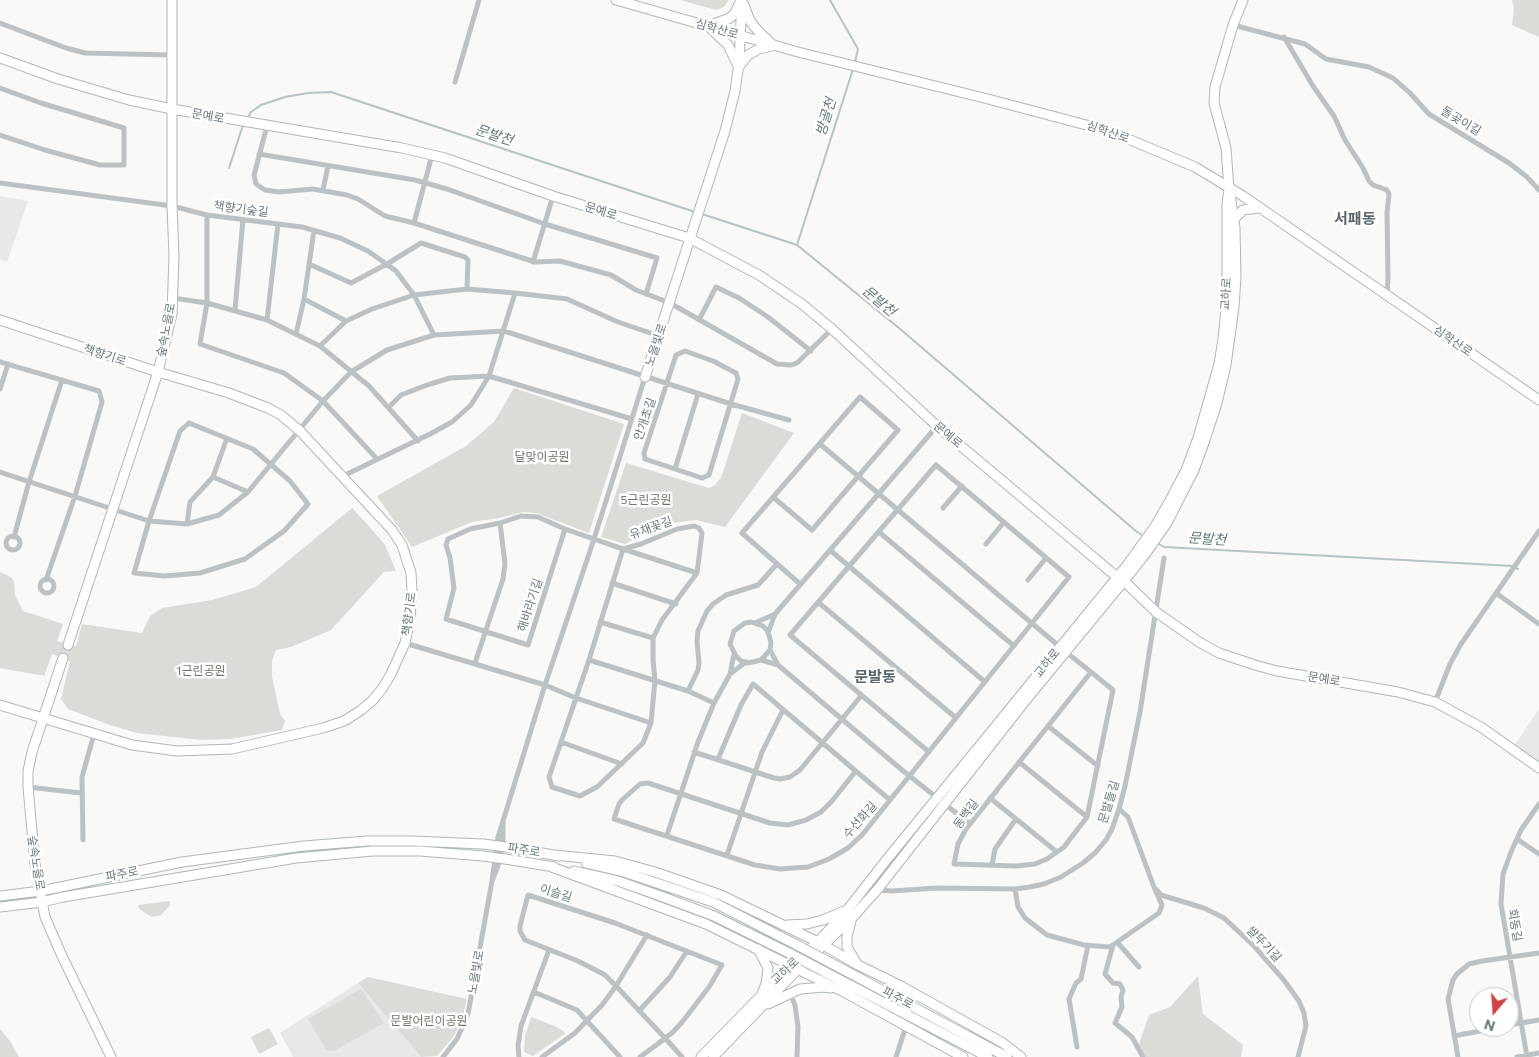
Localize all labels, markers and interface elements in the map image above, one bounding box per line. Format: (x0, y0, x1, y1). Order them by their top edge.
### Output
street label: 심학산로 (694, 16, 740, 42)
water label: 방골천 (812, 96, 840, 138)
street label: 돌곶이길 (1438, 103, 1484, 139)
street label: 문예로 (190, 106, 226, 126)
street label: 심학산로 (1085, 118, 1131, 146)
water label: 문발천 (473, 121, 515, 149)
street label: 책향기숲길 (213, 198, 269, 220)
street label: 문예로 (583, 199, 619, 223)
district label: 서패동 (1334, 210, 1376, 228)
street label: 교하로 (1218, 277, 1234, 311)
water label: 문발천 (859, 282, 899, 320)
street label: 숲속노을로 (154, 302, 178, 358)
street label: 노을빛로 (642, 322, 670, 368)
street label: 심학산로 (1431, 322, 1475, 360)
street label: 책향기로 (82, 341, 128, 369)
street label: 안개초길 (631, 396, 659, 442)
street label: 문예로 (931, 419, 965, 451)
park label: 달맞이공원 (514, 450, 570, 464)
park label: 5근린공원 (620, 493, 672, 507)
street label: 유채꽃길 (628, 514, 674, 542)
water label: 문발천 (1187, 529, 1227, 549)
street label: 해바라기길 (515, 577, 545, 633)
street label: 책향기로 (399, 591, 419, 637)
street label: 교하로 (1031, 646, 1063, 680)
park label: 1근린공원 (176, 664, 226, 678)
district label: 문발동 (854, 668, 896, 686)
street label: 문예로 (1307, 669, 1341, 689)
street label: 문발들길 (1096, 779, 1122, 825)
street label: 동백길 (950, 796, 982, 832)
street label: 수선화길 (840, 799, 880, 841)
street label: 숲속노을로 (25, 835, 47, 891)
street label: 파주로 (507, 840, 541, 860)
street label: 파주로 (104, 864, 140, 884)
street label: 이슬길 (538, 881, 574, 905)
street label: 회동길 (1505, 907, 1525, 943)
street label: 쌀뚜기길 (1243, 923, 1285, 965)
street label: 노을빛로 (465, 949, 487, 995)
street label: 교하로 (768, 954, 802, 988)
street label: 파주로 (880, 984, 916, 1012)
north arrow (1469, 987, 1519, 1037)
park label: 문발어린이공원 (390, 1014, 468, 1028)
text: N (1482, 1016, 1497, 1035)

